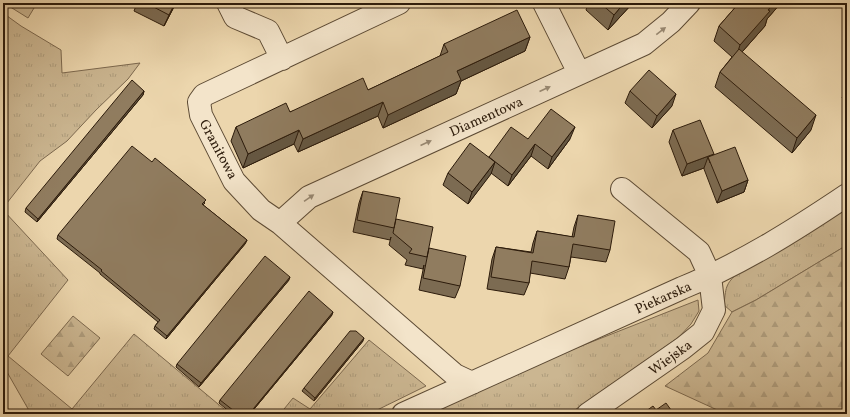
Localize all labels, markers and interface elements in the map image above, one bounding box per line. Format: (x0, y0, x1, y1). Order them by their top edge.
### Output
one-way arrow (655, 26, 666, 35)
one-way arrow (539, 86, 550, 92)
street label: Diamentowa (447, 93, 526, 142)
street label: Granitowa (194, 116, 241, 183)
one-way arrow (421, 140, 432, 146)
one-way arrow (304, 194, 314, 202)
street label: Piekarska (632, 277, 695, 319)
street label: Wiejska (645, 336, 696, 380)

